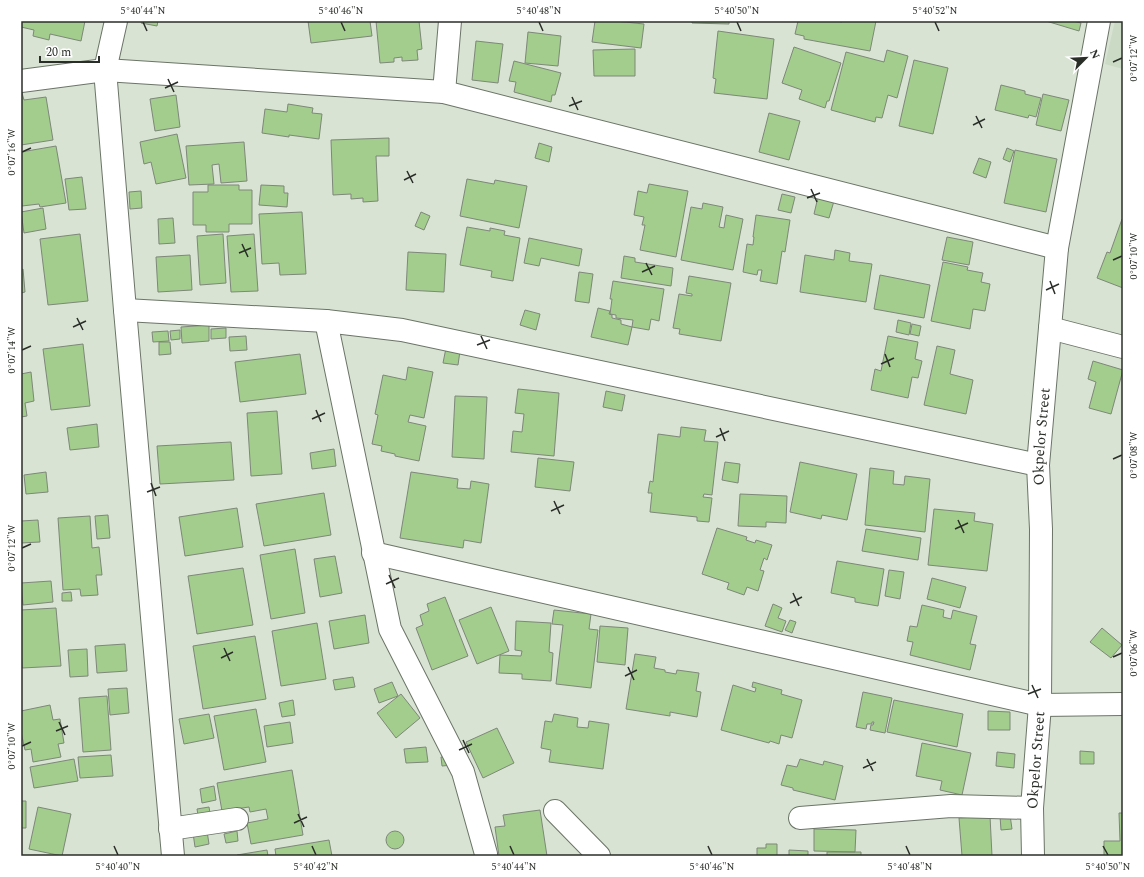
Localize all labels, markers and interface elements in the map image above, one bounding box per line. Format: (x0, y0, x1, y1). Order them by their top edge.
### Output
text: 5°40'44"N (121, 3, 166, 19)
text: 5°40'46"N (319, 3, 364, 19)
text: 5°40'48"N (517, 3, 562, 19)
text: 5°40'50"N (715, 3, 760, 19)
text: 5°40'52"N (913, 3, 958, 19)
text: 0°07'12"W (1126, 34, 1142, 81)
scale bar (40, 38, 99, 64)
north arrow (1066, 38, 1106, 78)
text: 20 m (46, 43, 71, 62)
text: N (1085, 47, 1104, 62)
text: 0°07'16"W (4, 128, 20, 175)
text: 0°07'10"W (1126, 232, 1142, 279)
text: 0°07'14"W (4, 326, 20, 373)
street label: Okpelor Street (1027, 387, 1057, 486)
text: 0°07'08"W (1126, 431, 1142, 478)
text: 0°07'12"W (4, 524, 20, 571)
text: 0°07'06"W (1126, 629, 1142, 676)
street label: Okpelor Street (1021, 710, 1051, 810)
text: 0°07'10"W (4, 722, 20, 769)
text: 5°40'40"N (96, 859, 141, 875)
text: 5°40'42"N (294, 859, 339, 875)
text: 5°40'44"N (492, 859, 537, 875)
text: 5°40'46"N (690, 859, 735, 875)
text: 5°40'48"N (888, 859, 933, 875)
text: 5°40'50"N (1086, 859, 1131, 875)

